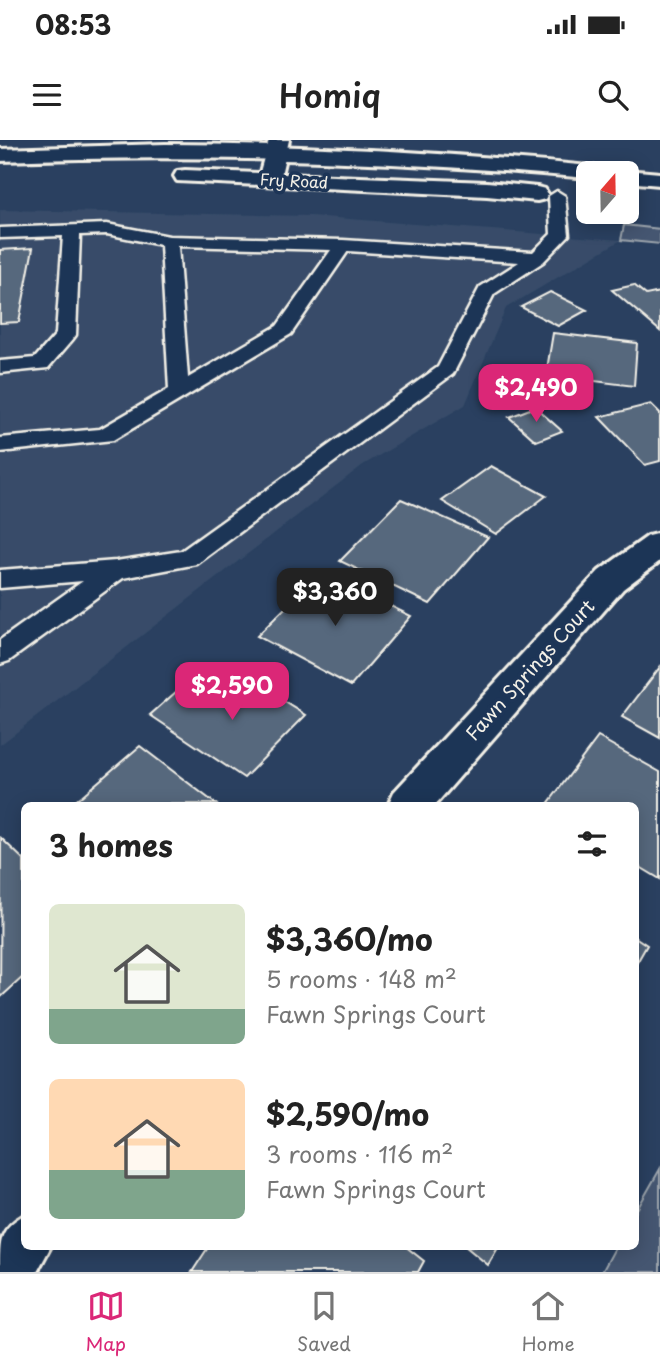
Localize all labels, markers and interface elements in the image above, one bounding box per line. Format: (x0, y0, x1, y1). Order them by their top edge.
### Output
text: 08:53 (35, 5, 111, 44)
text: Homiq (279, 71, 381, 119)
icon: menu (28, 76, 66, 114)
icon: search (594, 76, 632, 114)
north arrow (576, 161, 639, 224)
map controls (576, 161, 639, 224)
street label: Fry Road (259, 166, 329, 194)
pin: $2,490 (479, 364, 593, 424)
text: $2,490 (494, 369, 578, 404)
pin: $3,360 (278, 568, 392, 628)
text: $3,360 (293, 573, 377, 608)
street label: Fawn Springs Court (458, 592, 601, 746)
pin: $2,590 (175, 662, 289, 722)
text: $2,590 (191, 667, 273, 702)
text: 3 homes (49, 822, 173, 867)
icon: filters (573, 825, 611, 863)
text: $3,360/mo (266, 916, 433, 961)
icon: home (105, 932, 189, 1016)
text: 5 rooms · 148 m² (266, 961, 457, 996)
text: Fawn Springs Court (266, 996, 486, 1031)
text: $2,590/mo (266, 1091, 429, 1136)
icon: home (105, 1107, 189, 1191)
text: 3 rooms · 116 m² (266, 1136, 453, 1171)
text: Fawn Springs Court (266, 1171, 486, 1206)
tab: Map (85, 1287, 126, 1357)
tab: Saved (297, 1287, 351, 1357)
tab: Home (522, 1287, 575, 1357)

